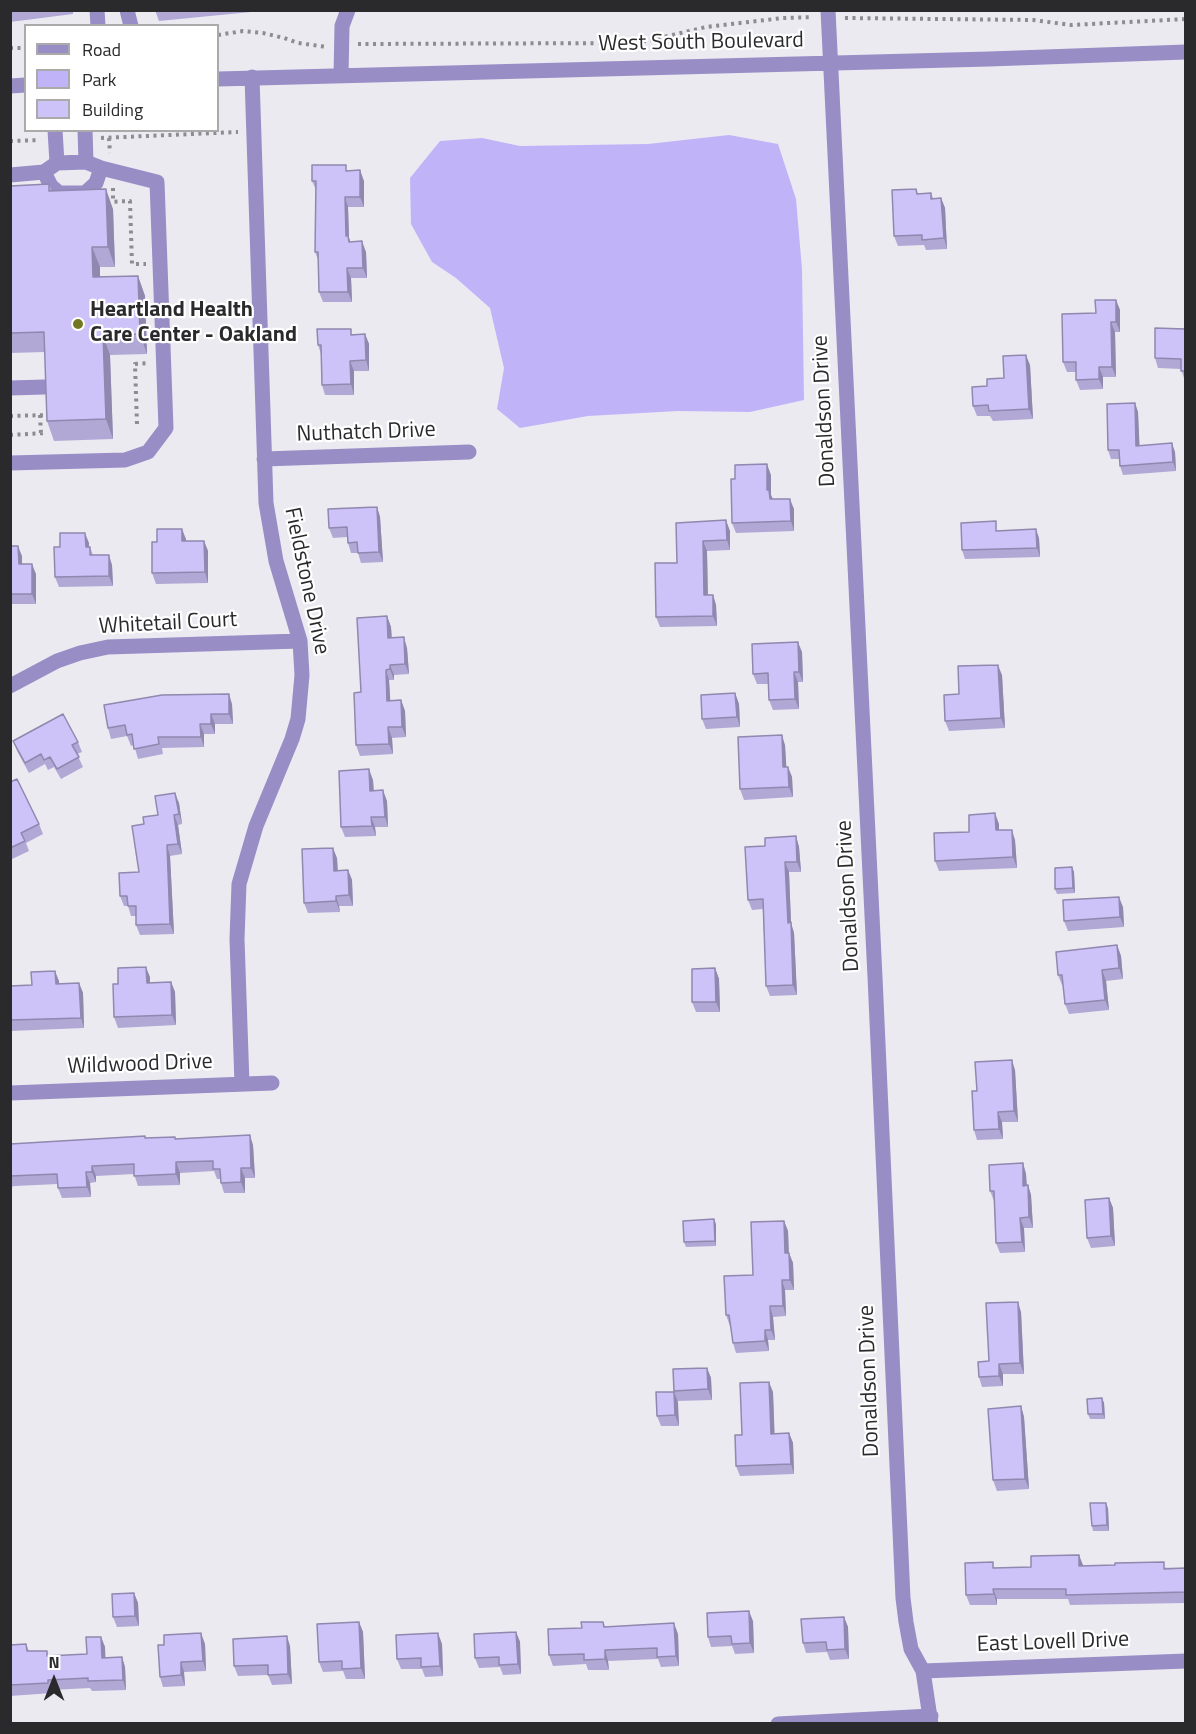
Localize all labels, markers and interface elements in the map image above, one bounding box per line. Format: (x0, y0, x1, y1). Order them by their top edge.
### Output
legend (24, 24, 219, 132)
street label: West South Boulevard (598, 28, 804, 58)
text: Road (82, 36, 121, 63)
text: Park (82, 66, 116, 93)
text: Building (82, 96, 143, 123)
place label: Heartland Health Care Center - Oakland (90, 298, 297, 350)
marker: Heartland Health Care Center - Oakland (71, 317, 85, 331)
street label: Donaldson Drive (808, 334, 842, 488)
street label: Nuthatch Drive (296, 417, 436, 449)
street label: Fieldstone Drive (278, 505, 334, 657)
street label: Whitetail Court (98, 607, 238, 641)
street label: Donaldson Drive (832, 819, 866, 973)
street label: Wildwood Drive (67, 1049, 213, 1081)
street label: Donaldson Drive (854, 1305, 886, 1457)
street label: East Lovell Drive (976, 1627, 1130, 1659)
north arrow (24, 1650, 84, 1710)
text: N (48, 1650, 60, 1674)

